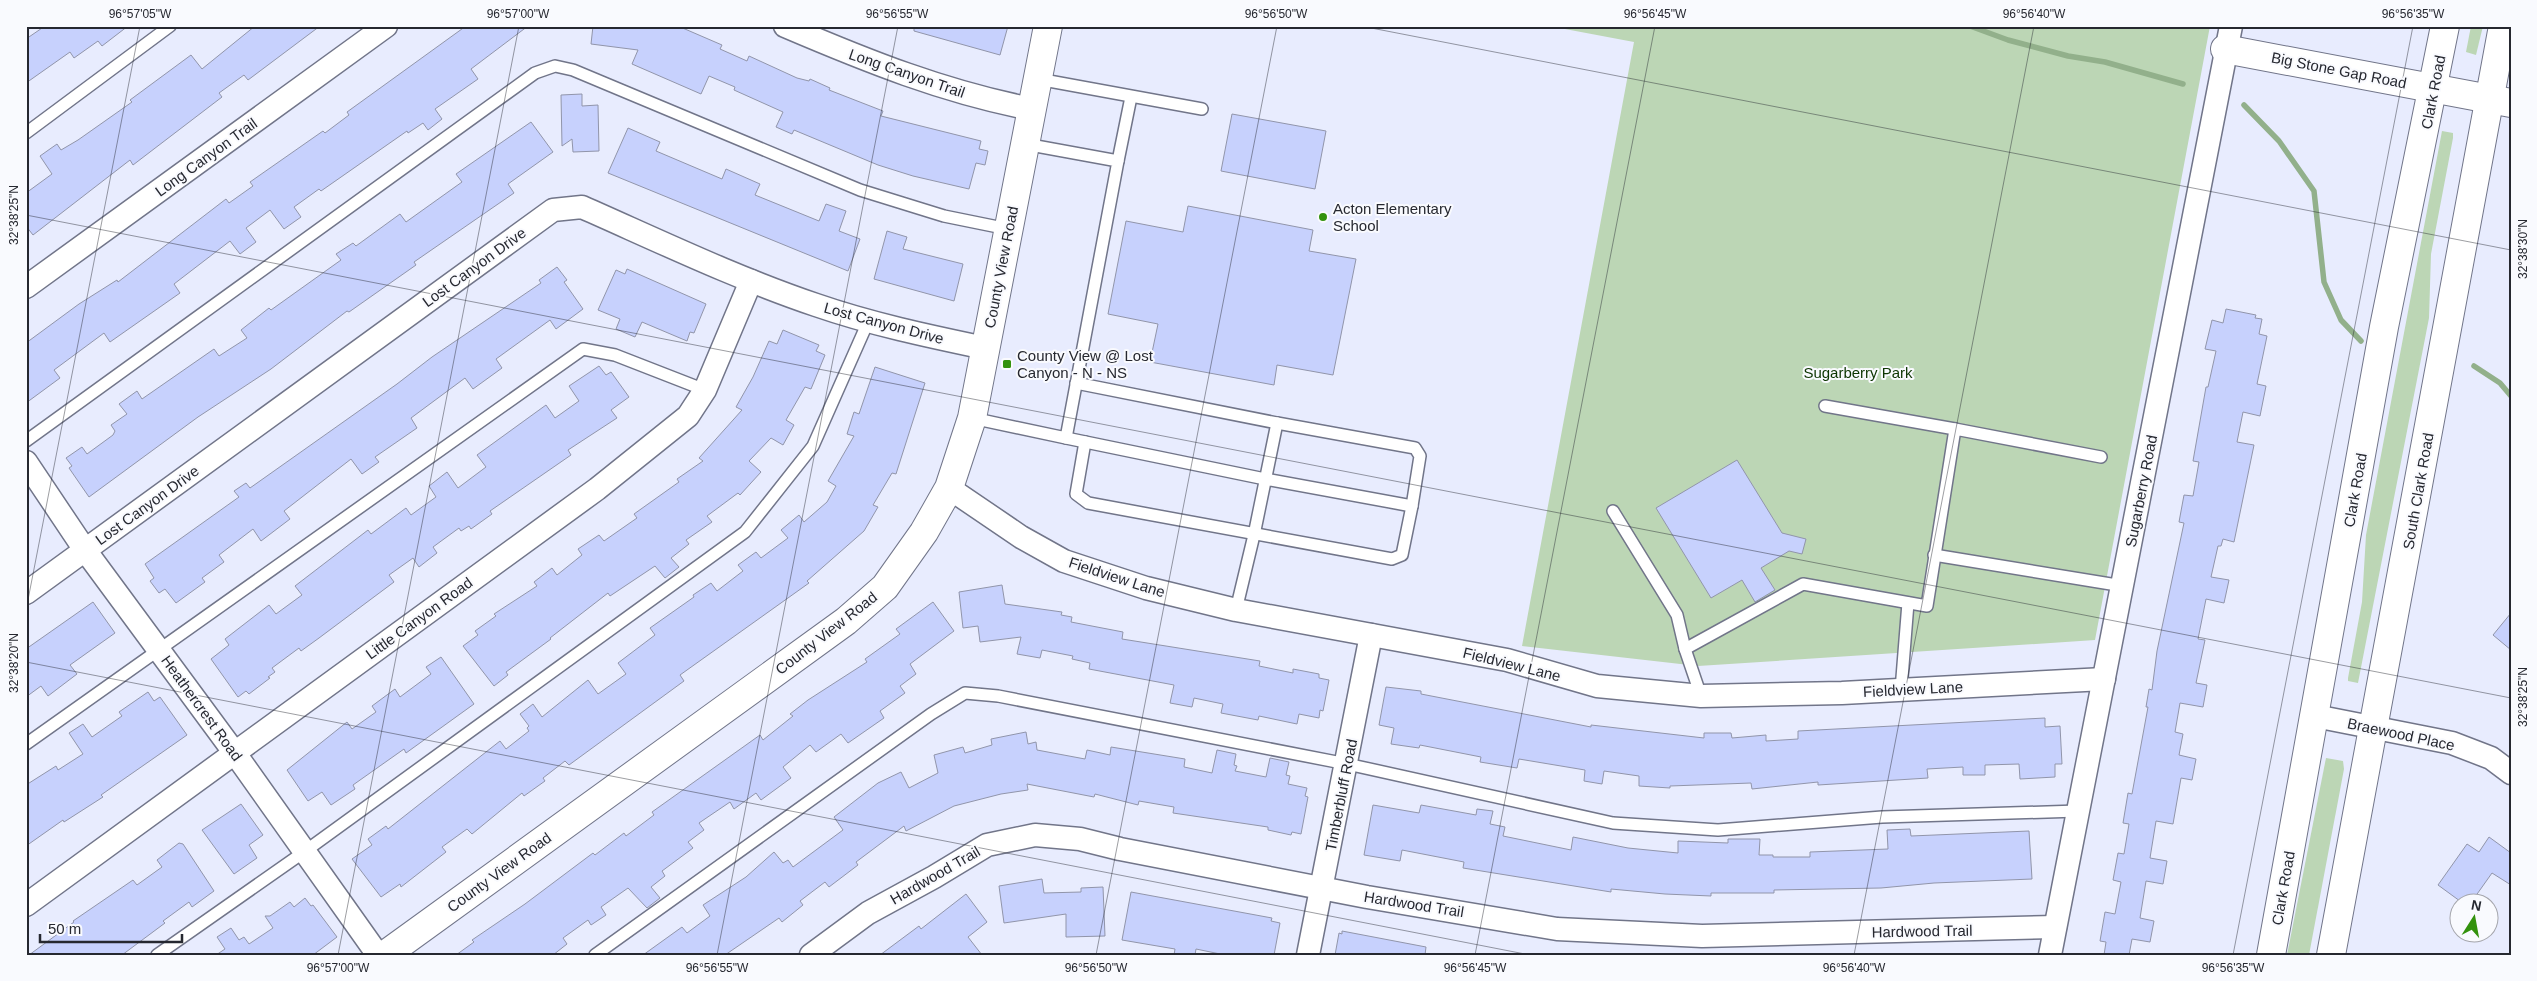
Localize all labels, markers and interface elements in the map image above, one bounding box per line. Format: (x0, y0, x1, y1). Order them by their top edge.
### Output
text: 96°57'05"W (109, 7, 172, 21)
text: 96°57'00"W (487, 7, 550, 21)
text: 96°56'55"W (866, 7, 929, 21)
text: 96°56'50"W (1245, 7, 1308, 21)
text: 96°56'45"W (1624, 7, 1687, 21)
text: 96°56'40"W (2003, 7, 2066, 21)
text: 96°56'35"W (2382, 7, 2445, 21)
street label: Long Canyon Trail (847, 45, 967, 101)
street label: Big Stone Gap Road (2270, 49, 2408, 91)
street label: Clark Road (2417, 54, 2449, 130)
street label: Long Canyon Trail (152, 114, 260, 200)
text: 32°38'25"N (7, 185, 21, 245)
place label: Acton Elementary School (1333, 200, 1452, 234)
street label: County View Road (981, 205, 1021, 329)
marker: Acton Elementary School (1317, 211, 1329, 223)
text: 32°38'30"N (2516, 219, 2530, 279)
street label: Lost Canyon Drive (419, 224, 529, 310)
street label: Lost Canyon Drive (822, 299, 946, 347)
place label: County View @ Lost Canyon - N - NS (1017, 347, 1154, 381)
marker: County View @ Lost Canyon - N - NS (1001, 358, 1013, 370)
park label: Sugarberry Park (1803, 364, 1913, 381)
street label: South Clark Road (2399, 431, 2437, 551)
street label: Sugarberry Road (2122, 433, 2160, 549)
street label: Clark Road (2340, 452, 2370, 528)
street label: Lost Canyon Drive (92, 462, 202, 548)
street label: Fieldview Lane (1067, 553, 1167, 601)
street label: Little Canyon Road (362, 574, 476, 662)
street label: County View Road (772, 588, 880, 678)
text: 32°38'20"N (7, 633, 21, 693)
street label: Fieldview Lane (1461, 644, 1563, 684)
street label: Heathercrest Road (158, 652, 246, 764)
text: 32°38'25"N (2516, 667, 2530, 727)
street label: Fieldview Lane (1863, 678, 1963, 700)
street label: Braewood Place (2346, 714, 2456, 754)
street label: Timberbluff Road (1322, 737, 1360, 853)
street label: County View Road (444, 829, 554, 915)
street label: Hardwood Trail (887, 842, 983, 908)
street label: Clark Road (2268, 850, 2298, 926)
street label: Hardwood Trail (1363, 888, 1465, 920)
north arrow (2450, 894, 2500, 944)
text: N (2470, 896, 2483, 914)
scale bar (40, 911, 182, 943)
text: 50 m (48, 920, 81, 937)
street label: Hardwood Trail (1871, 922, 1973, 940)
text: 96°57'00"W (307, 961, 370, 975)
text: 96°56'55"W (686, 961, 749, 975)
text: 96°56'50"W (1065, 961, 1128, 975)
text: 96°56'45"W (1444, 961, 1507, 975)
text: 96°56'40"W (1823, 961, 1886, 975)
text: 96°56'35"W (2202, 961, 2265, 975)

